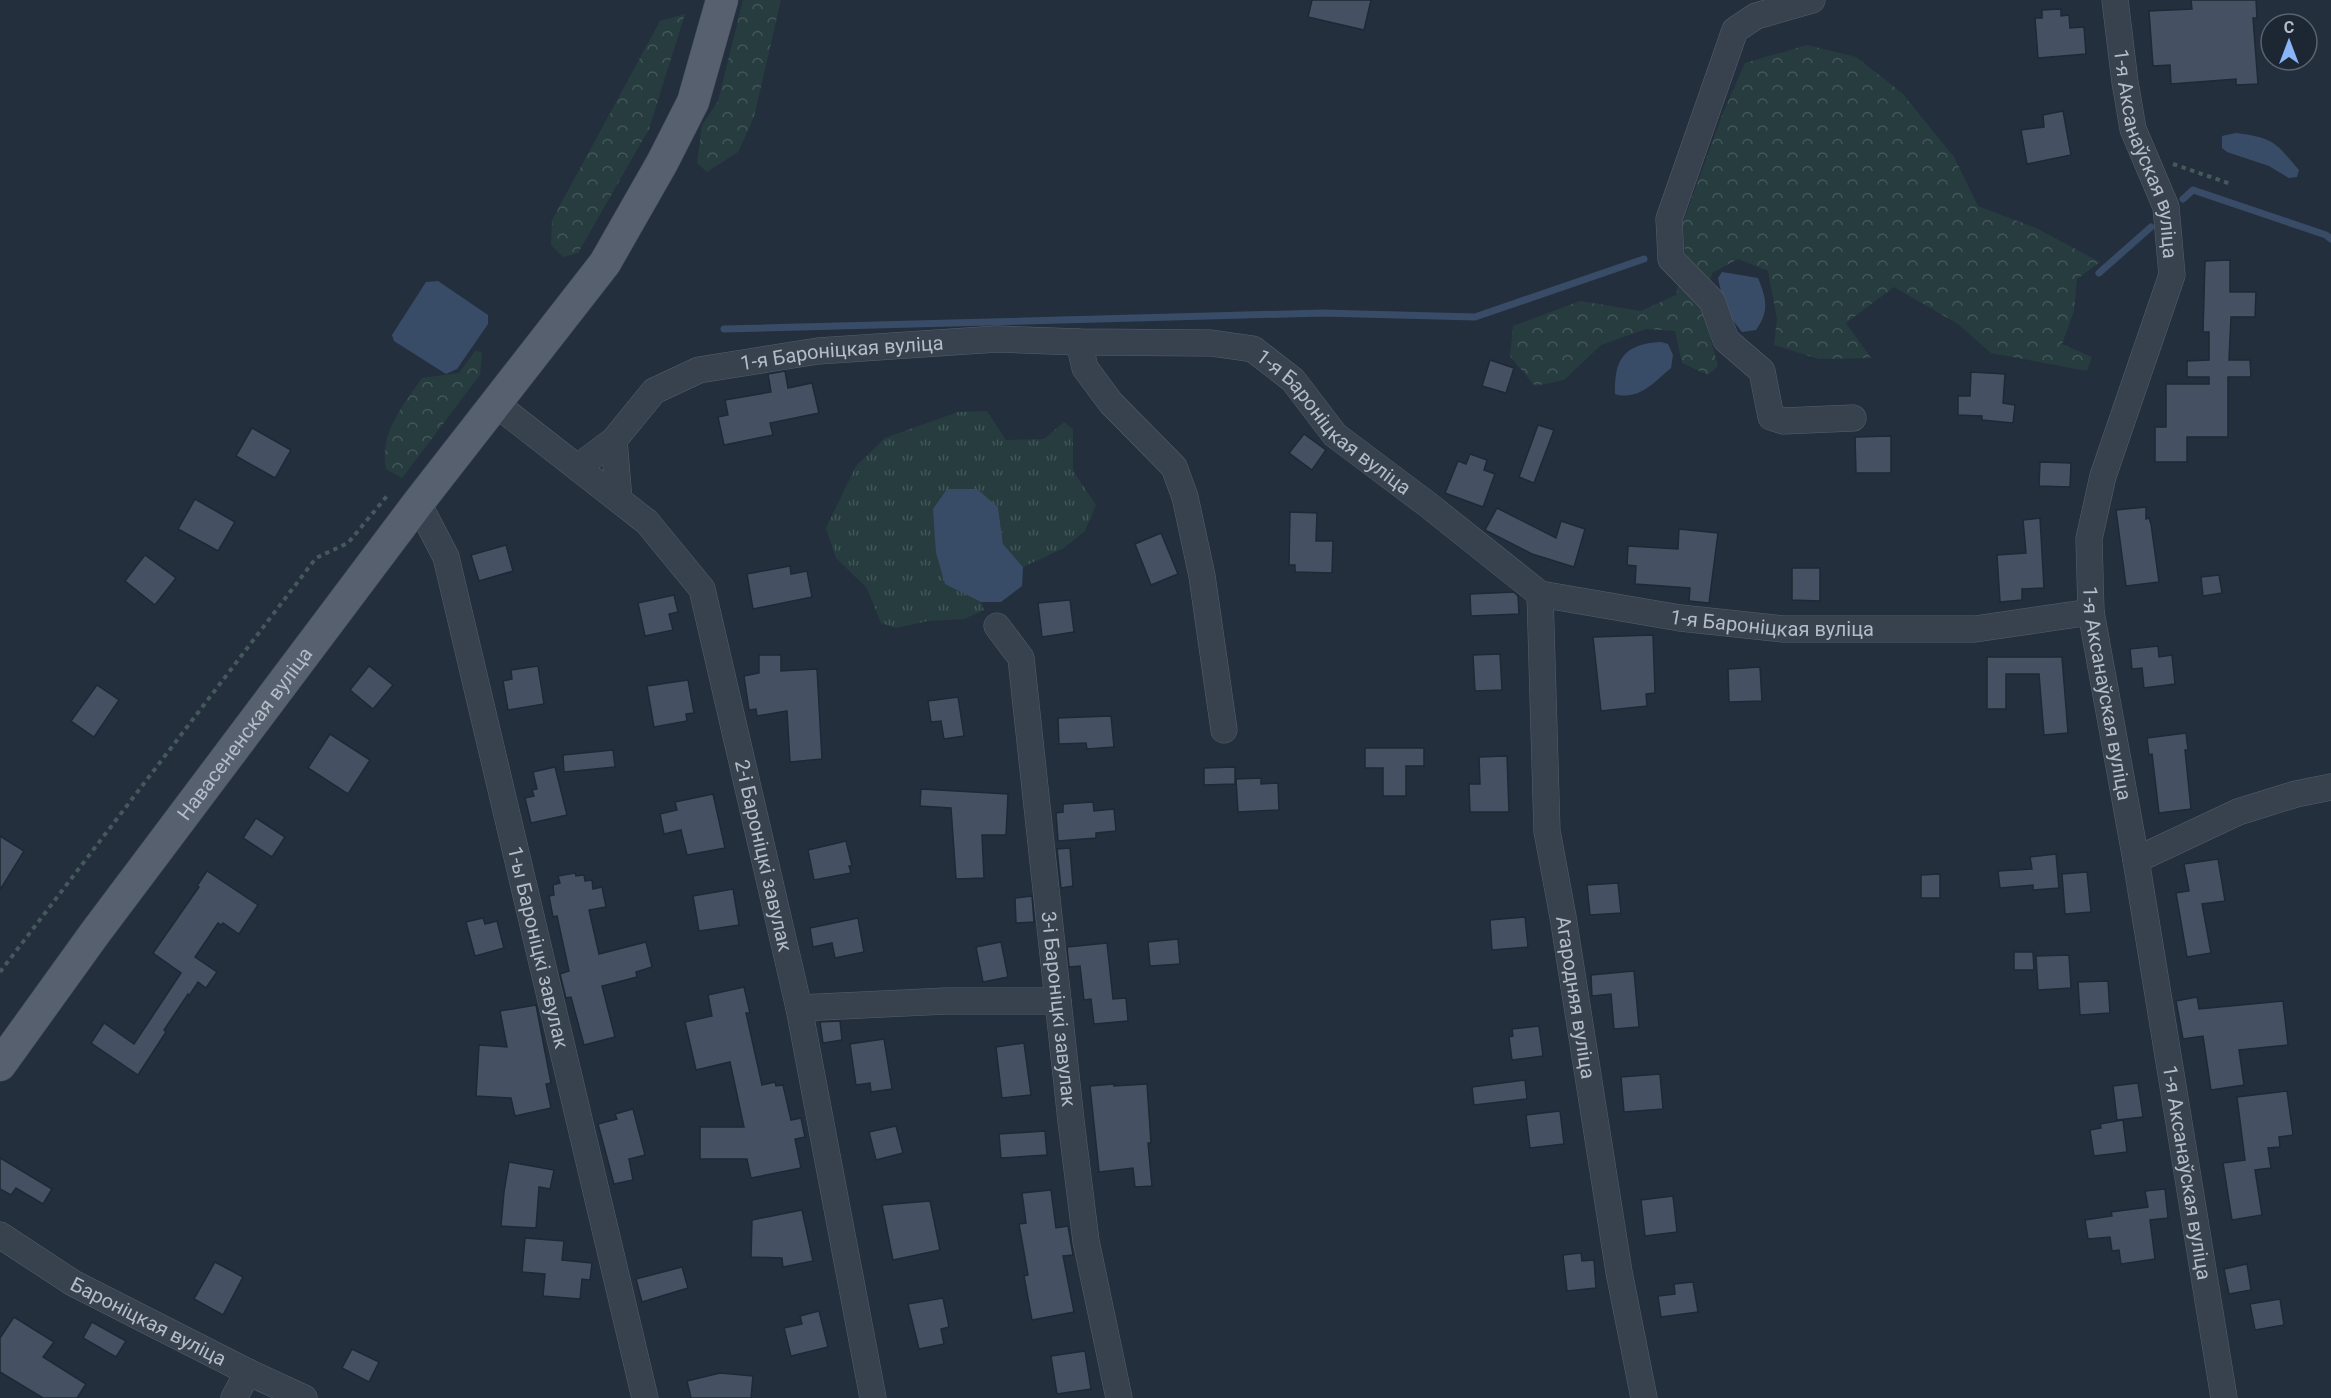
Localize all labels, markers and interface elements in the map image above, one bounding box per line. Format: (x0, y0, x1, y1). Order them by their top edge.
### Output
north arrow (2259, 12, 2319, 72)
text: С (2284, 18, 2294, 37)
street label: 1-я Аксанаўская вуліца (2109, 48, 2182, 259)
street label: 1-я Бароніцкая вуліца (738, 331, 944, 375)
street label: 1-я Бароніцкая вуліца (1252, 344, 1416, 500)
street label: 1-я Аксанаўская вуліца (2078, 586, 2137, 802)
street label: 1-я Бароніцкая вуліца (1668, 605, 1874, 641)
street label: Навасененская вуліца (172, 642, 317, 825)
street label: 2-і Бароніцкі завулак (730, 757, 798, 954)
street label: 1-ы Бароніцкі завулак (503, 844, 574, 1051)
street label: 3-і Бароніцкі завулак (1036, 910, 1081, 1108)
street label: Агародняя вуліца (1551, 914, 1600, 1081)
street label: 1-я Аксанаўская вуліца (2158, 1063, 2216, 1282)
street label: Бароніцкая вуліца (66, 1272, 230, 1371)

